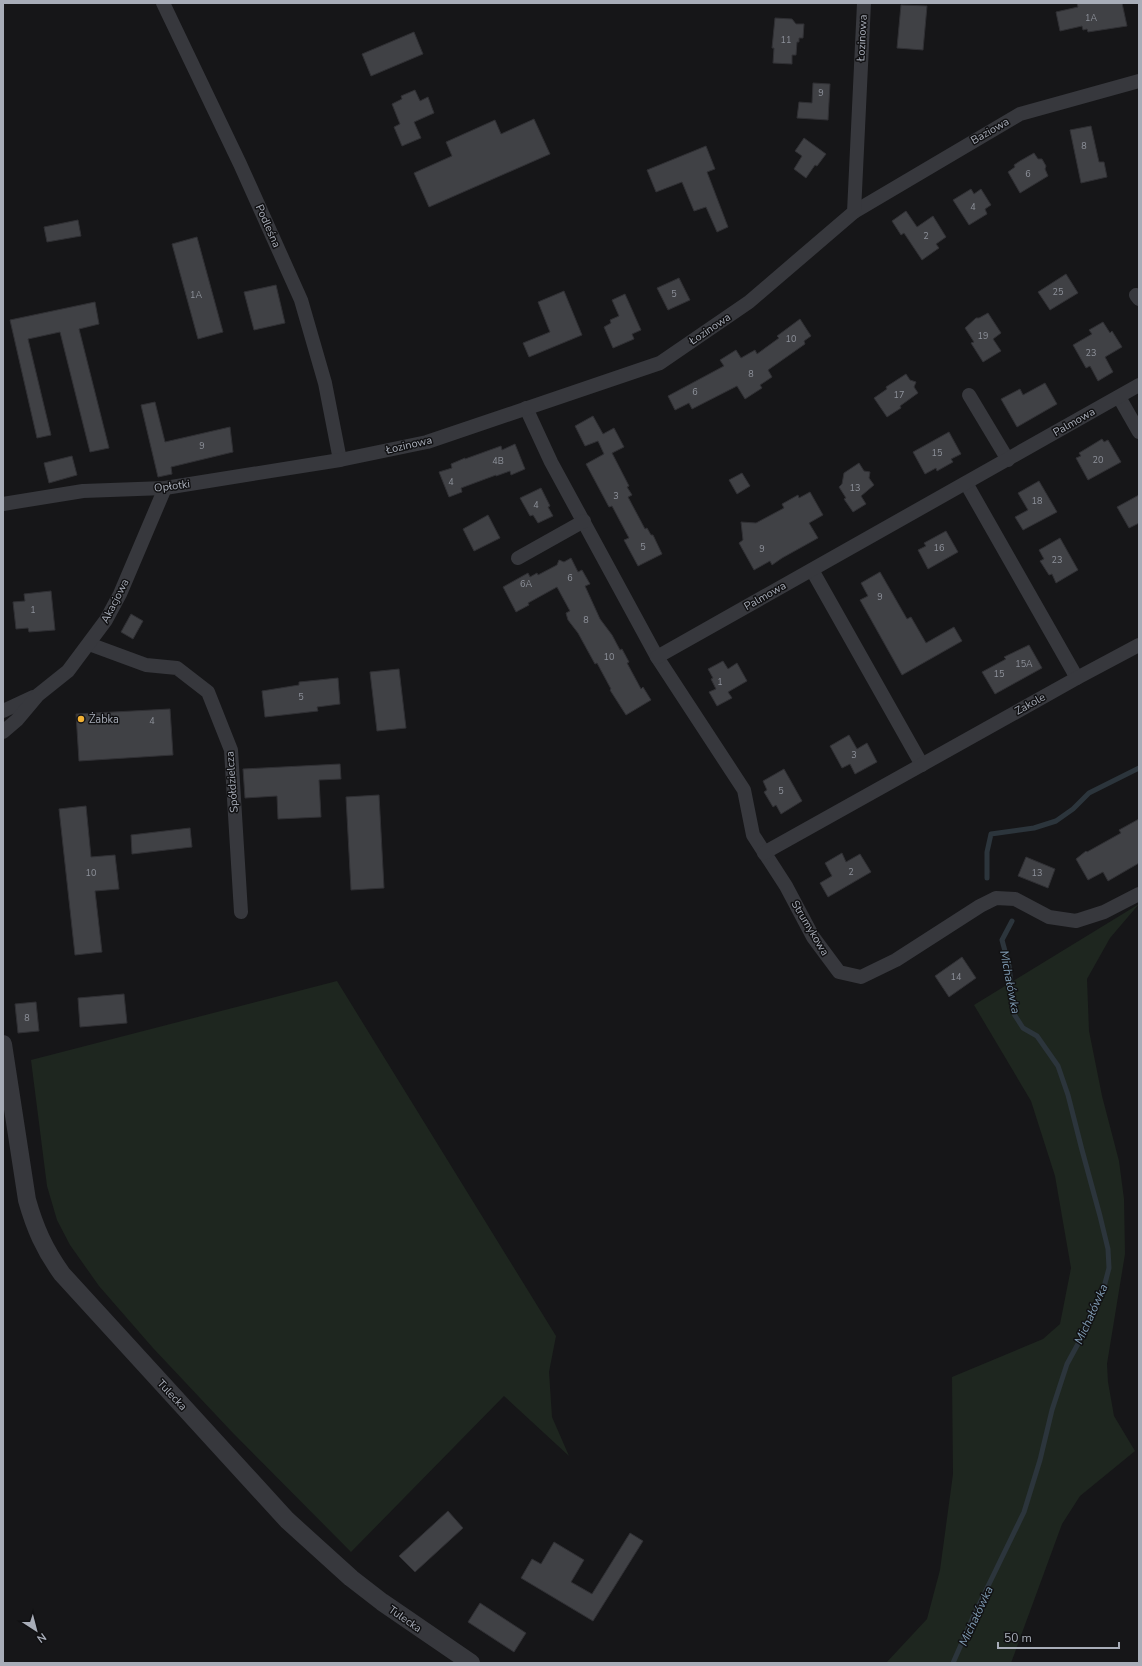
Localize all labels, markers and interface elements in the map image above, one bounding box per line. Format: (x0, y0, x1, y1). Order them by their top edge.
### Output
house number: 1A (1085, 12, 1097, 24)
street label: Łozinowa (853, 14, 871, 63)
house number: 11 (781, 34, 791, 46)
house number: 9 (818, 87, 824, 99)
street label: Baziowa (968, 114, 1012, 148)
house number: 8 (1081, 140, 1087, 152)
house number: 6 (1025, 168, 1031, 180)
house number: 4 (970, 201, 976, 213)
street label: Podleśna (252, 202, 284, 250)
house number: 2 (923, 230, 929, 242)
house number: 25 (1053, 286, 1063, 298)
house number: 5 (671, 288, 677, 300)
house number: 1A (190, 289, 202, 301)
street label: Łozinowa (686, 310, 734, 349)
house number: 19 (978, 330, 988, 342)
house number: 10 (786, 333, 796, 345)
house number: 23 (1086, 347, 1096, 359)
house number: 8 (748, 368, 754, 380)
house number: 6 (692, 386, 698, 398)
house number: 17 (894, 389, 904, 401)
street label: Palmowa (1050, 404, 1098, 440)
street label: Łozinowa (384, 432, 434, 458)
house number: 9 (199, 440, 205, 452)
house number: 15 (932, 447, 942, 459)
house number: 20 (1093, 454, 1103, 466)
house number: 4B (492, 455, 504, 467)
street label: Opłotki (153, 476, 191, 496)
house number: 4 (448, 476, 454, 488)
house number: 13 (850, 482, 860, 494)
house number: 3 (613, 490, 619, 502)
house number: 18 (1032, 495, 1042, 507)
house number: 4 (533, 499, 539, 511)
house number: 5 (640, 541, 646, 553)
house number: 16 (934, 542, 944, 554)
house number: 9 (759, 543, 765, 555)
house number: 23 (1052, 554, 1062, 566)
house number: 6 (567, 572, 573, 584)
street label: Akacjowa (97, 576, 133, 626)
house number: 6A (520, 578, 532, 590)
street label: Palmowa (741, 578, 789, 614)
house number: 9 (877, 591, 883, 603)
house number: 1 (30, 604, 36, 616)
house number: 8 (583, 614, 589, 626)
house number: 10 (604, 651, 614, 663)
house number: 15A (1015, 658, 1033, 670)
house number: 15 (994, 668, 1004, 680)
house number: 1 (717, 676, 723, 688)
street label: Zakole (1012, 689, 1048, 718)
house number: 5 (298, 691, 304, 703)
place label: Żabka (89, 712, 119, 727)
marker: Żabka (76, 714, 86, 724)
house number: 4 (149, 715, 155, 727)
house number: 3 (851, 749, 857, 761)
street label: Spółdzielcza (222, 751, 242, 813)
house number: 5 (778, 785, 784, 797)
house number: 2 (848, 866, 854, 878)
house number: 10 (86, 867, 96, 879)
house number: 13 (1032, 867, 1042, 879)
street label: Strumykowa (788, 898, 833, 959)
water label: Michałówka (996, 949, 1024, 1015)
house number: 14 (951, 971, 962, 983)
house number: 8 (24, 1012, 30, 1024)
water label: Michałówka (1071, 1281, 1111, 1347)
street label: Tulecka (154, 1376, 190, 1414)
water label: Michałówka (955, 1584, 997, 1648)
street label: Tulecka (385, 1602, 425, 1636)
north arrow (16, 1610, 56, 1650)
scale bar (998, 1624, 1119, 1650)
text: N (34, 1629, 49, 1646)
text: 50 m (1004, 1630, 1032, 1646)

